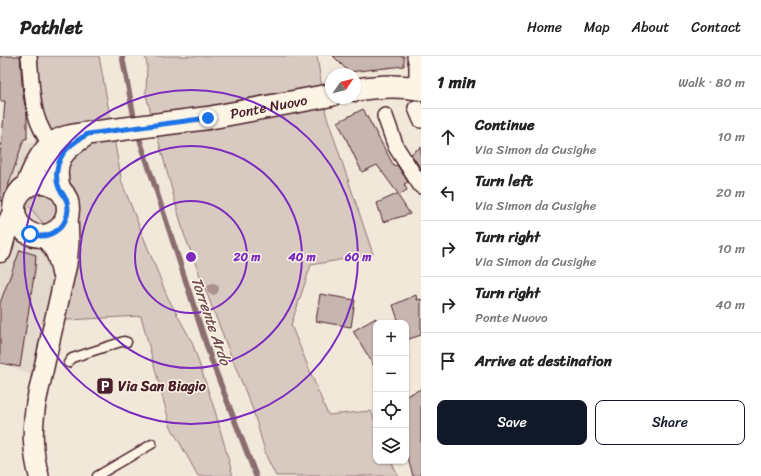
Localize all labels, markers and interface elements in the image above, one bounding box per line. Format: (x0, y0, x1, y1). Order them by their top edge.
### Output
text: Pathlet (20, 11, 83, 44)
text: Home (527, 15, 562, 40)
text: Map (584, 15, 610, 40)
text: About (632, 15, 669, 40)
text: Contact (691, 15, 741, 40)
text: 1 min (437, 67, 476, 97)
north arrow (325, 68, 361, 104)
text: Walk · 80 m (678, 71, 745, 94)
street label: Ponte Nuovo (228, 88, 310, 127)
route end (199, 109, 217, 127)
text: Continue (475, 112, 535, 138)
text: 10 m (718, 125, 745, 148)
icon: ahead (437, 126, 459, 148)
text: Via Simon da Cusighe (475, 138, 596, 161)
text: Turn left (475, 168, 533, 194)
text: 20 m (716, 181, 745, 204)
icon: left (437, 182, 459, 204)
text: Via Simon da Cusighe (475, 194, 596, 217)
text: Turn right (475, 224, 540, 250)
route start (21, 225, 39, 243)
text: 10 m (718, 237, 745, 260)
icon: right (437, 238, 459, 260)
text: 20 m (233, 246, 261, 268)
text: 40 m (287, 246, 316, 268)
text: 60 m (344, 246, 372, 268)
centre of rings (184, 250, 198, 264)
text: Via Simon da Cusighe (475, 250, 596, 273)
water label: Torrente Ardo (184, 273, 239, 370)
text: Turn right (475, 280, 540, 306)
text: 40 m (715, 293, 745, 316)
icon: right (437, 294, 459, 316)
text: Ponte Nuovo (475, 306, 548, 329)
map controls (373, 320, 409, 464)
button: + (373, 320, 409, 356)
text: Arrive at destination (475, 348, 612, 374)
icon: arrive (437, 350, 459, 372)
button: − (373, 356, 409, 392)
place label: Via San Biagio (118, 374, 207, 399)
parking icon: Via San Biagio (95, 376, 115, 396)
button: locate (373, 392, 409, 428)
button: Save (437, 400, 587, 445)
button: Share (595, 400, 745, 445)
button: layers (373, 428, 409, 464)

